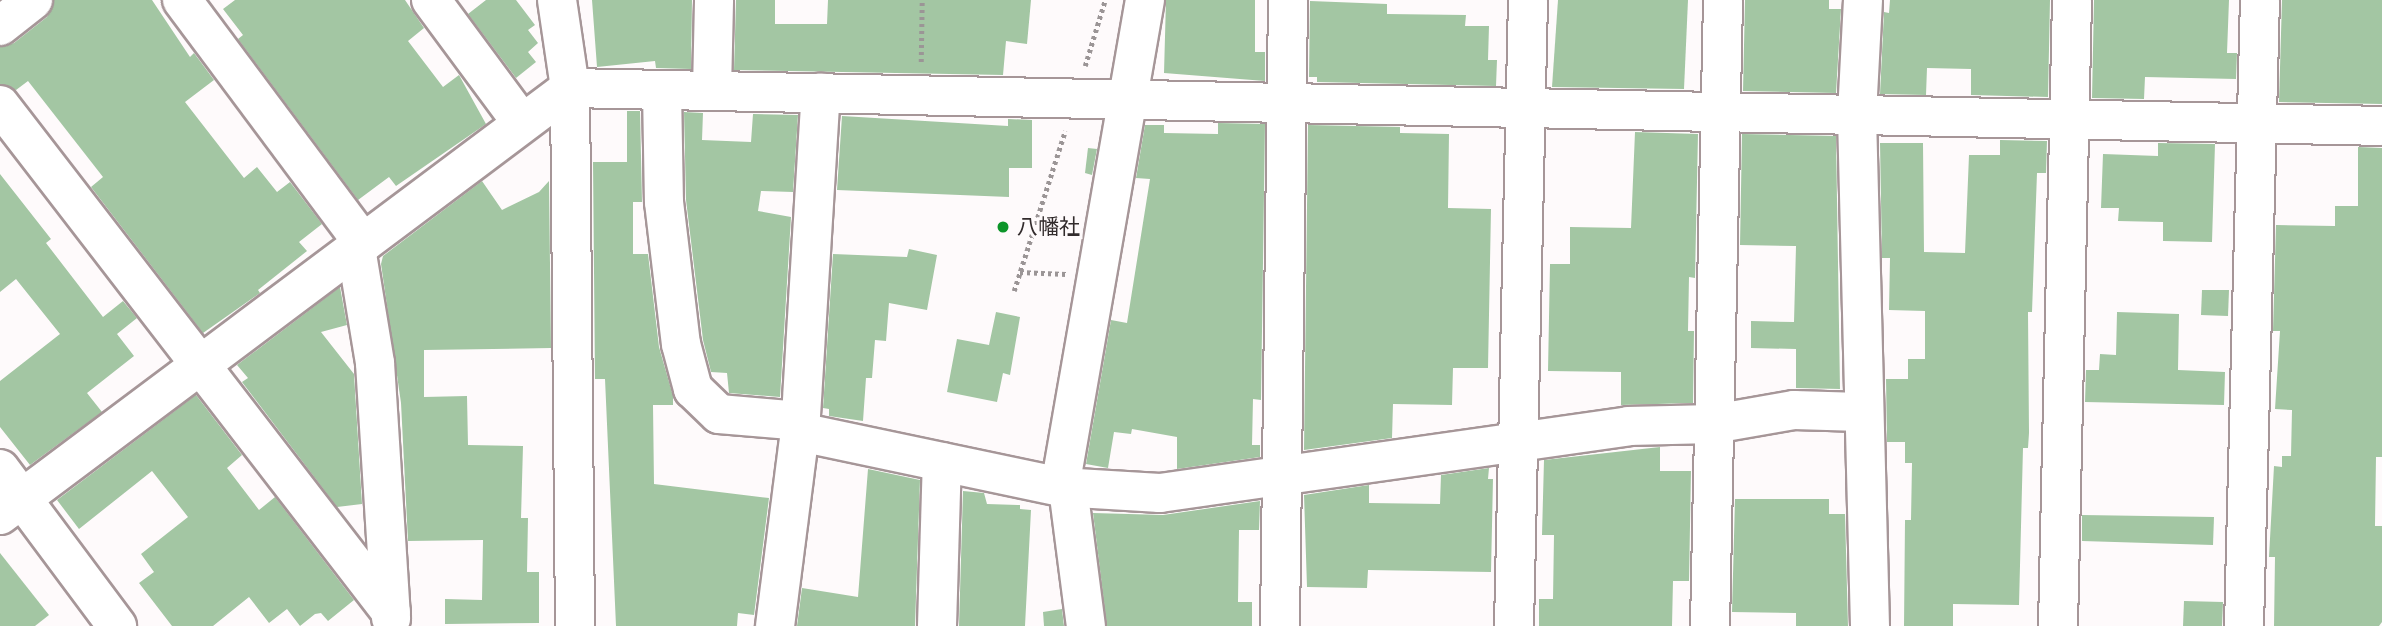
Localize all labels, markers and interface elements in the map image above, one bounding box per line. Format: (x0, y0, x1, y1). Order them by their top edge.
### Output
place label: 八幡社 (1017, 214, 1080, 240)
marker: 八幡社 (995, 219, 1011, 235)

